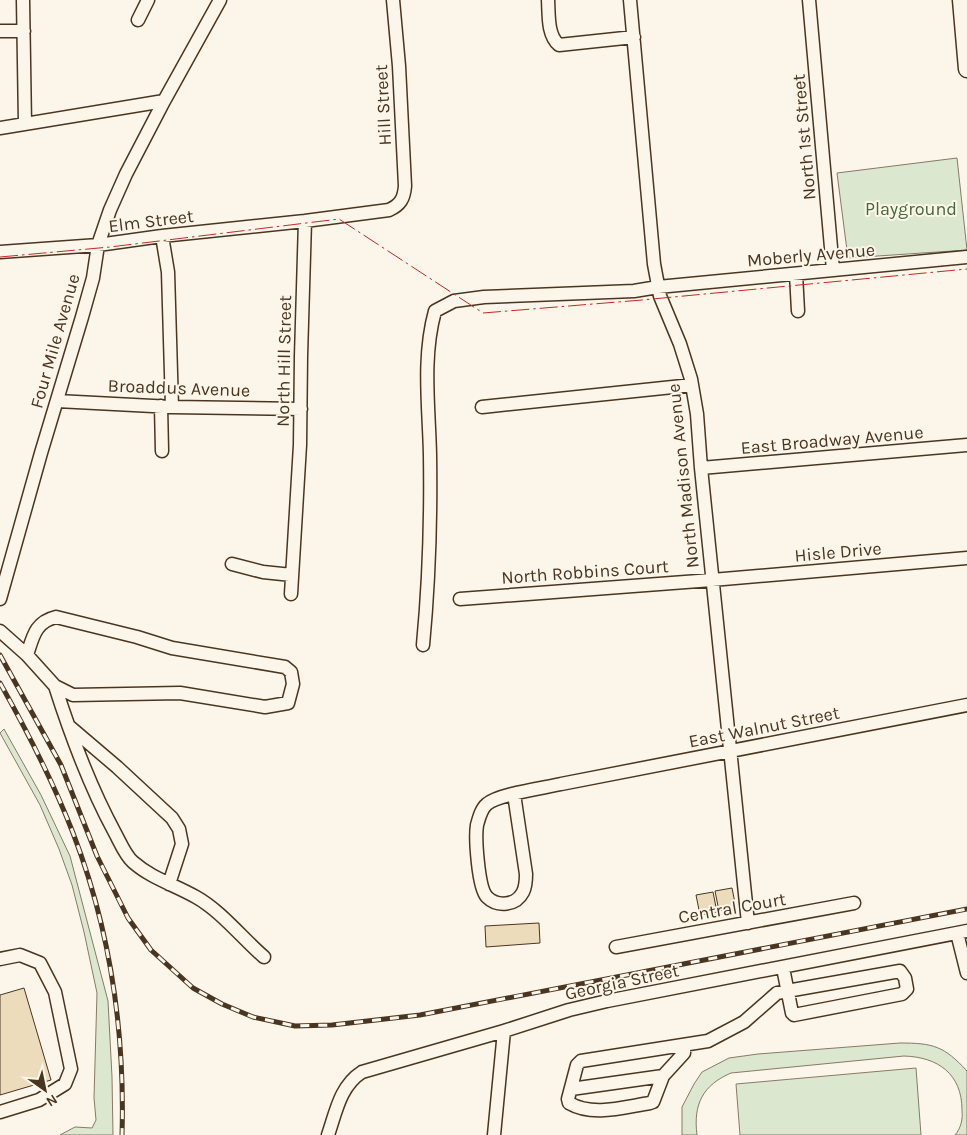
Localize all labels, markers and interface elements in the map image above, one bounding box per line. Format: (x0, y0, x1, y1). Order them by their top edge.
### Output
street label: Hill Street (370, 64, 396, 146)
street label: North 1st Street (788, 73, 820, 201)
park label: Playground (865, 198, 957, 220)
street label: Elm Street (107, 205, 195, 237)
street label: Moberly Avenue (746, 238, 876, 272)
street label: Four Mile Avenue (25, 271, 85, 411)
street label: North Hill Street (272, 295, 296, 427)
street label: Broaddus Avenue (107, 375, 251, 401)
street label: North Madison Avenue (662, 383, 704, 569)
street label: East Broadway Avenue (740, 421, 924, 459)
street label: Hisle Drive (793, 537, 883, 567)
street label: North Robbins Court (501, 555, 670, 589)
street label: East Walnut Street (687, 702, 842, 752)
street label: Central Court (677, 888, 788, 928)
street label: Georgia Street (563, 959, 681, 1005)
north arrow (20, 1065, 70, 1115)
text: N (43, 1091, 61, 1110)

